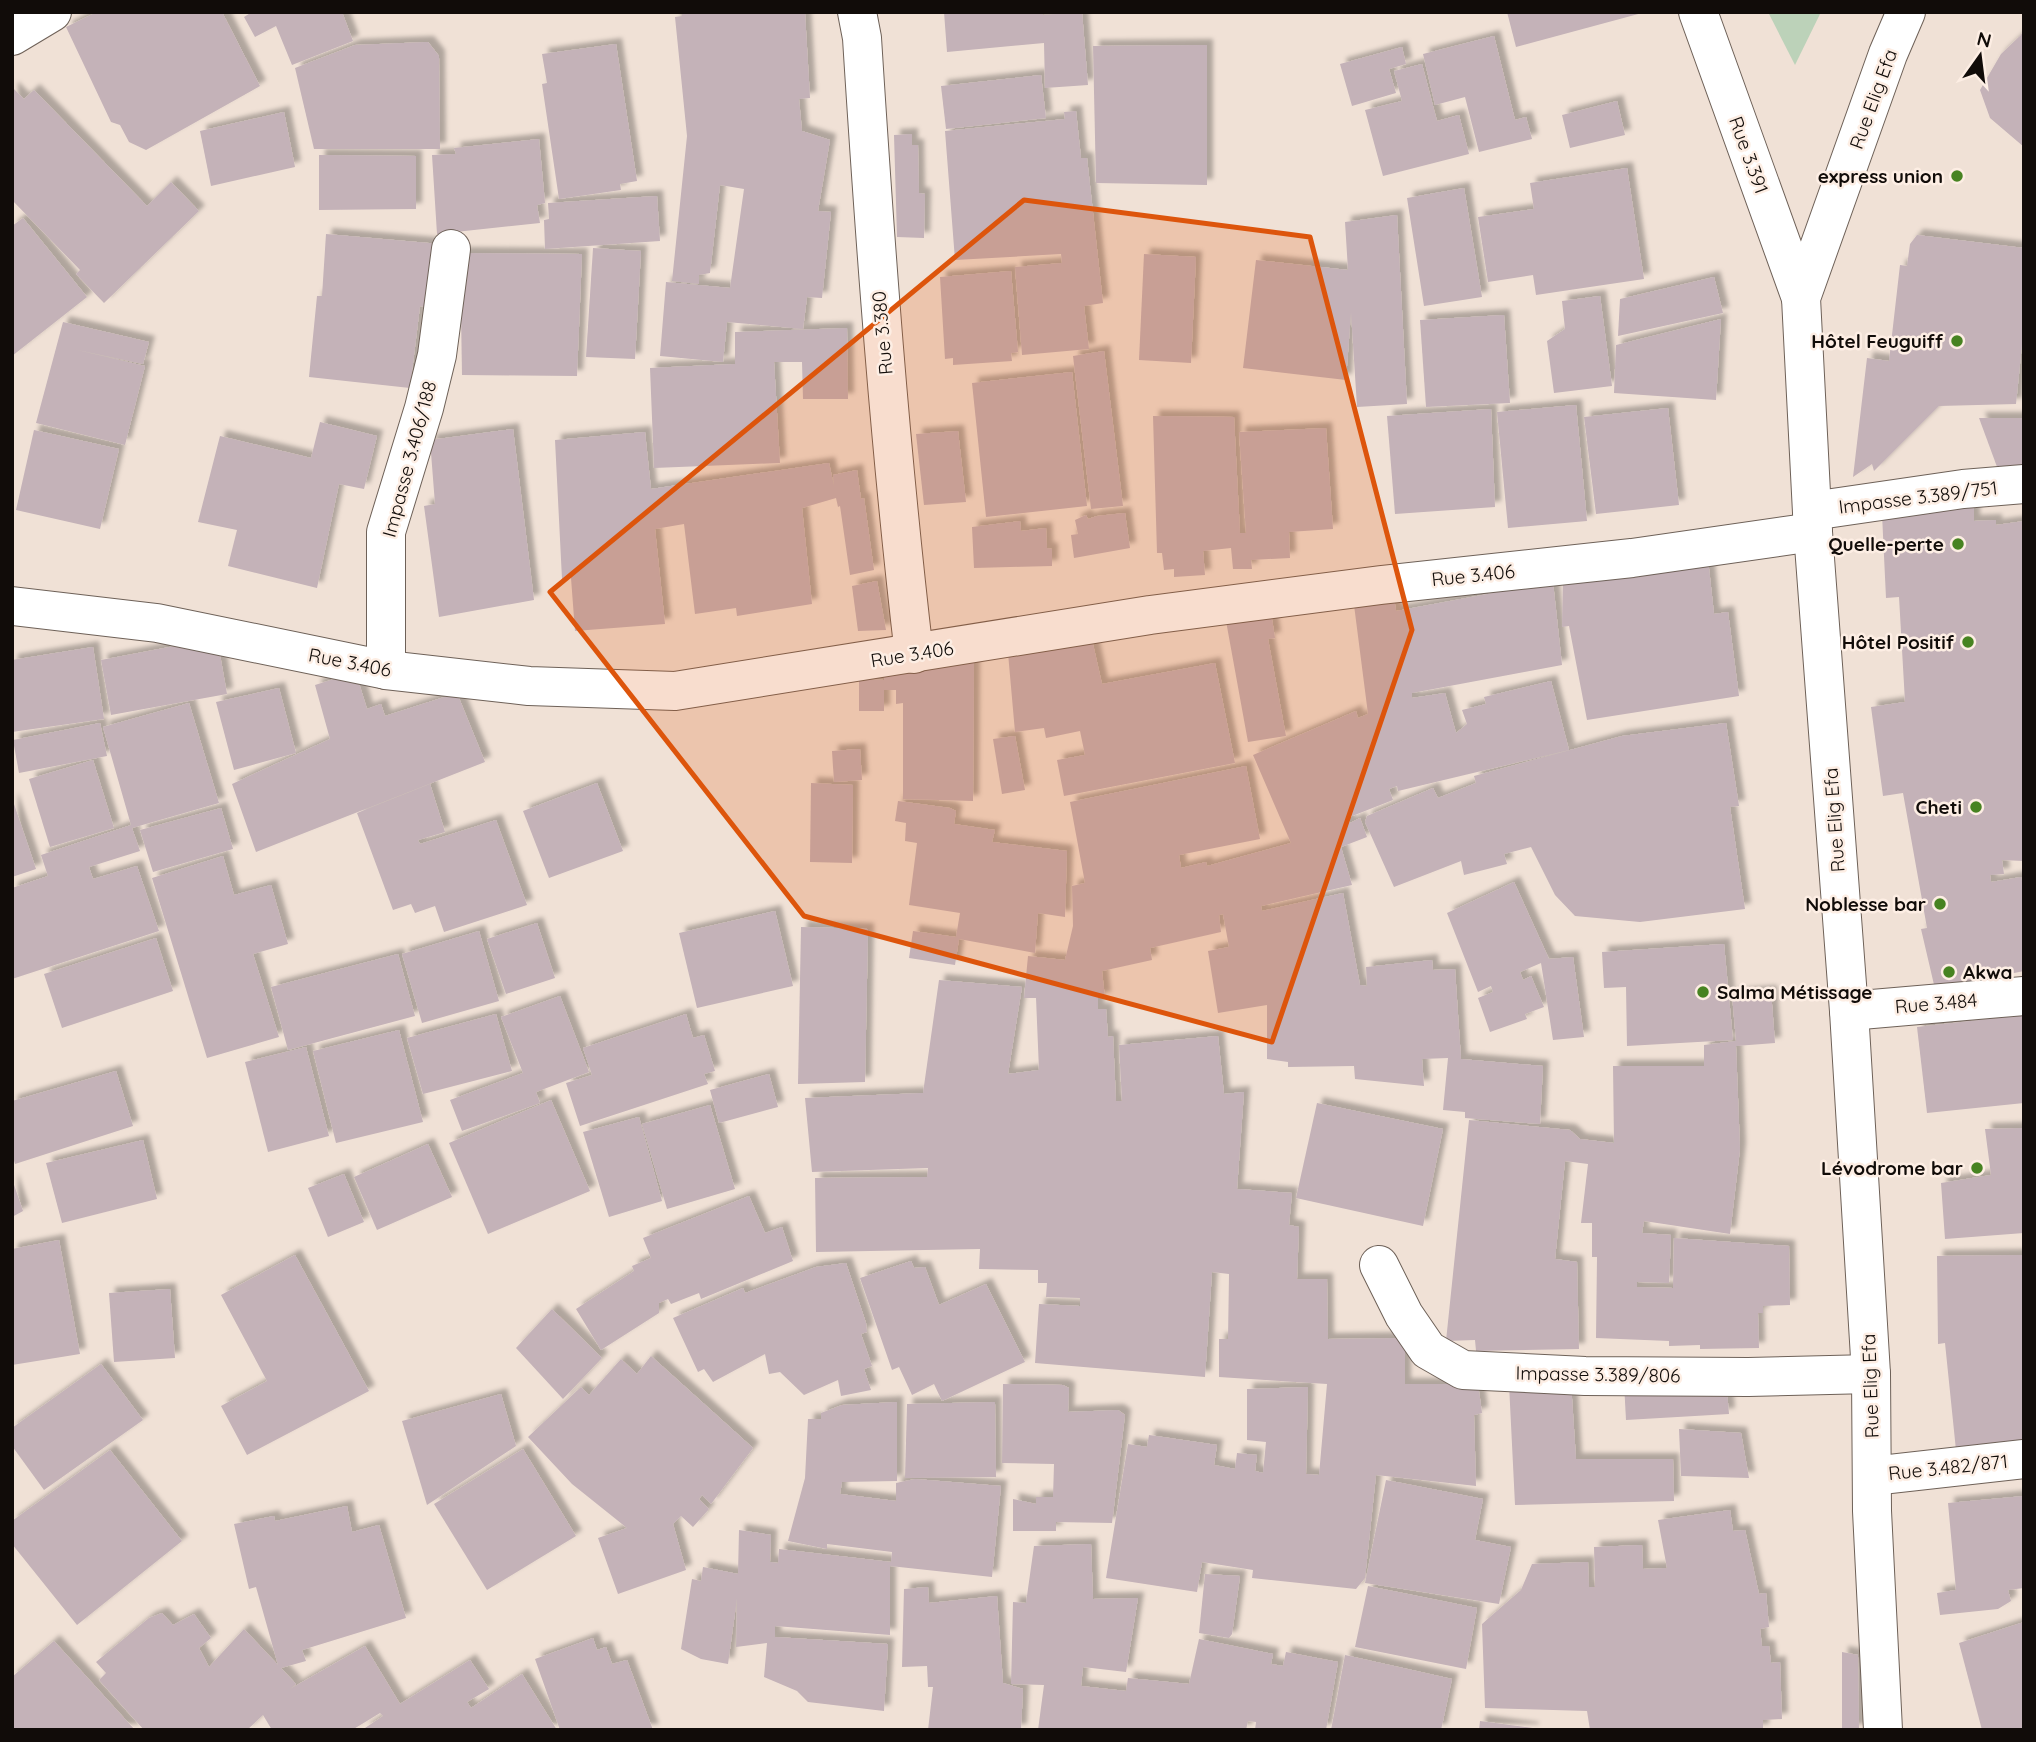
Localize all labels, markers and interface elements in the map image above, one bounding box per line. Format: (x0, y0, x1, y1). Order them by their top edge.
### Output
north arrow (1945, 21, 2015, 91)
text: N (1974, 26, 1994, 53)
street label: Rue Elig Efa (1844, 46, 1902, 152)
street label: Rue 3.391 (1724, 113, 1774, 197)
place label: express union (1818, 164, 1943, 188)
marker: express union (1949, 168, 1965, 184)
street label: Rue 3.380 (866, 290, 898, 376)
place label: Hôtel Feuguiff (1811, 329, 1943, 353)
marker: Hôtel Feuguiff (1949, 333, 1965, 349)
street label: Impasse 3.406/188 (377, 378, 441, 540)
street label: Impasse 3.389/751 (1837, 475, 1999, 519)
place label: Quelle-perte (1828, 532, 1944, 556)
marker: Quelle-perte (1950, 536, 1966, 552)
street label: Rue 3.406 (1430, 559, 1516, 591)
place label: Hôtel Positif (1842, 630, 1955, 654)
marker: Hôtel Positif (1960, 634, 1976, 650)
street label: Rue 3.406 (869, 636, 955, 672)
street label: Rue 3.406 (307, 642, 393, 682)
street label: Rue Elig Efa (1818, 767, 1850, 873)
place label: Cheti (1915, 795, 1962, 819)
marker: Cheti (1968, 799, 1984, 815)
place label: Noblesse bar (1805, 892, 1926, 916)
marker: Noblesse bar (1932, 896, 1948, 912)
place label: Akwa (1963, 960, 2013, 984)
marker: Akwa (1941, 964, 1957, 980)
place label: Salma Métissage (1717, 980, 1873, 1004)
marker: Salma Métissage (1695, 984, 1711, 1000)
street label: Rue 3.484 (1894, 987, 1978, 1019)
place label: Lévodrome bar (1821, 1156, 1963, 1180)
marker: Lévodrome bar (1969, 1160, 1985, 1176)
street label: Rue Elig Efa (1856, 1333, 1884, 1439)
street label: Impasse 3.389/806 (1515, 1361, 1681, 1387)
street label: Rue 3.482/871 (1887, 1449, 2009, 1485)

